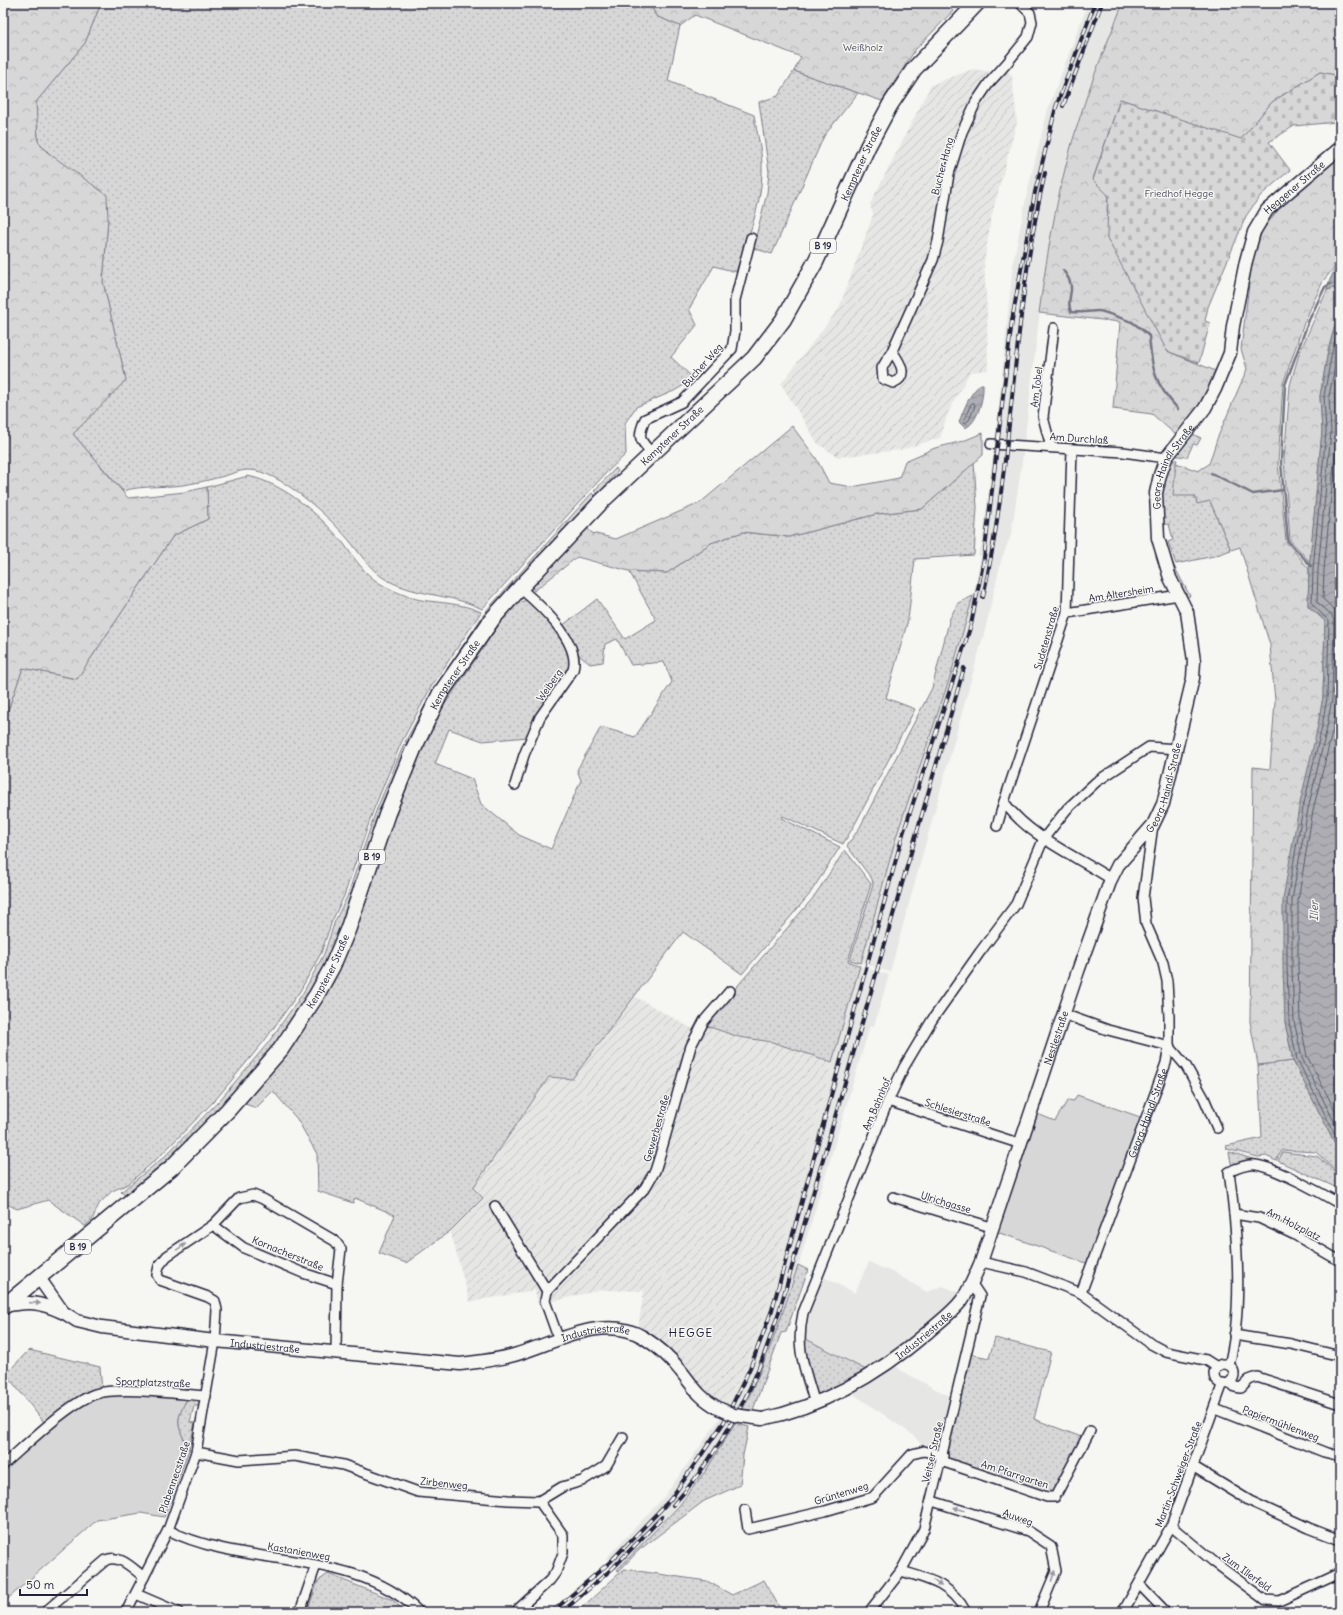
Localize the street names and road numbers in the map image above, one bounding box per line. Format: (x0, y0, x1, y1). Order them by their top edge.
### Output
street label: Kemptener Straße (838, 124, 885, 203)
street label: Bucher Hang (929, 136, 956, 196)
street label: Heggener Straße (1261, 158, 1328, 217)
road number: B 19 (810, 239, 836, 253)
street label: Bucher Weg (679, 341, 726, 390)
street label: Am Tobel (1028, 366, 1045, 408)
street label: Kemptener Straße (638, 403, 706, 468)
street label: Georg-Haindl-Straße (1150, 422, 1197, 510)
street label: Am Durchlaß (1049, 430, 1109, 447)
street label: Am Altersheim (1088, 582, 1155, 605)
street label: Sudetenstraße (1031, 605, 1062, 671)
street label: Kemptener Straße (427, 637, 483, 712)
street label: Weiberg (534, 666, 565, 704)
street label: Georg-Haindl-Straße (1143, 741, 1184, 836)
road number: B 19 (359, 850, 385, 864)
street label: Kemptener Straße (304, 933, 352, 1011)
street label: Nestlestraße (1041, 1009, 1071, 1067)
street label: Georg-Haindl-Straße (1126, 1067, 1171, 1160)
street label: Am Bahnhof (860, 1075, 894, 1133)
street label: Gewerbestraße (641, 1093, 672, 1163)
street label: Schlesierstraße (923, 1096, 993, 1129)
street label: Ulrichgasse (919, 1189, 973, 1216)
street label: Am Holzplatz (1264, 1205, 1323, 1244)
street label: Kornacherstraße (250, 1233, 325, 1274)
road number: B 19 (65, 1240, 91, 1254)
street label: Industriestraße (893, 1308, 955, 1363)
street label: Industriestraße (559, 1322, 631, 1345)
street label: Industriestraße (229, 1336, 300, 1356)
street label: Sportplatzstraße (115, 1375, 190, 1390)
street label: Papiermühlenweg (1240, 1403, 1321, 1444)
street label: Martin-Schweiger-Straße (1152, 1419, 1205, 1529)
street label: Veitser Straße (919, 1420, 946, 1484)
street label: Plabennecstraße (156, 1439, 193, 1515)
street label: Am Pfarrgarten (979, 1457, 1050, 1492)
street label: Zirbenweg (420, 1475, 468, 1492)
street label: Grüntenweg (812, 1479, 870, 1508)
street label: Auweg (1001, 1506, 1035, 1529)
street label: Kastanienweg (267, 1540, 331, 1563)
street label: Zum Illerfeld (1220, 1550, 1274, 1595)

